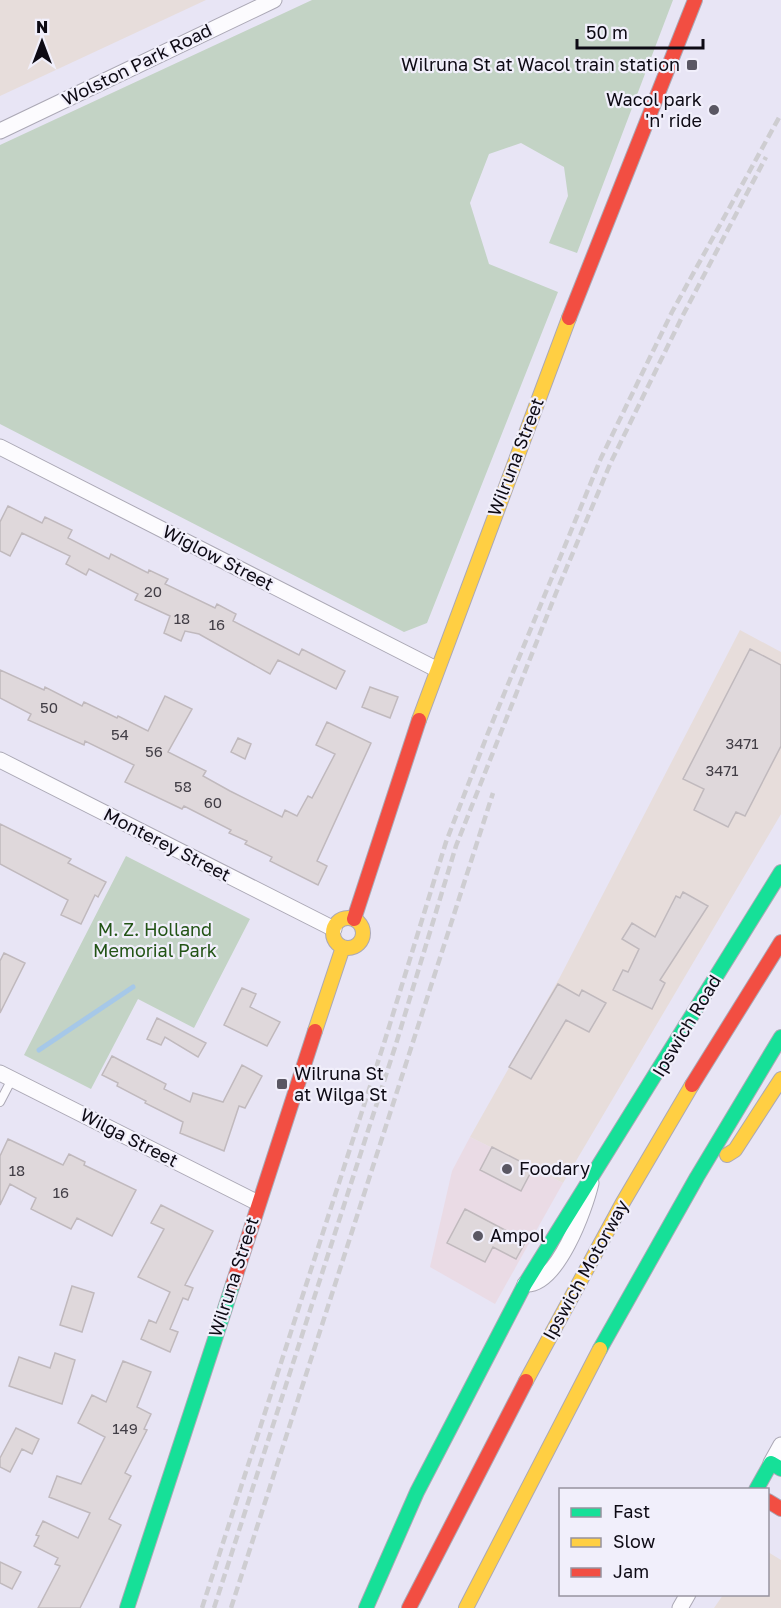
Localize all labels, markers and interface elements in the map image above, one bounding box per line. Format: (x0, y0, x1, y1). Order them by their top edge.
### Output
north arrow (12, 12, 72, 72)
scale bar (577, 12, 703, 50)
text: N (36, 17, 48, 37)
street label: Wolston Park Road (58, 18, 215, 110)
text: 50 m (586, 21, 628, 43)
place label: Wilruna St at Wacol train station (401, 53, 680, 75)
marker: Wilruna St at Wacol train station (685, 58, 699, 72)
place label: Wacol park 'n' ride (606, 88, 702, 131)
marker: Wacol park 'n' ride (707, 103, 721, 117)
street label: Wilruna Street (482, 394, 548, 519)
street label: Wiglow Street (159, 520, 278, 595)
house number: 20 (144, 582, 162, 600)
house number: 18 (174, 609, 190, 627)
house number: 16 (209, 615, 225, 633)
house number: 50 (40, 698, 58, 716)
house number: 54 (111, 725, 129, 743)
house number: 3471 (725, 734, 759, 752)
house number: 56 (145, 742, 163, 760)
house number: 3471 (705, 761, 739, 779)
house number: 58 (174, 777, 192, 795)
house number: 60 (204, 793, 222, 811)
street label: Monterey Street (100, 803, 235, 886)
park label: M. Z. Holland Memorial Park (93, 918, 217, 961)
street label: Ipswich Road (647, 970, 725, 1081)
place label: Wilruna St at Wilga St (294, 1062, 387, 1105)
marker: Wilruna St at Wilga St (275, 1077, 289, 1091)
street label: Wilga Street (77, 1103, 182, 1171)
place label: Foodary (519, 1157, 590, 1179)
house number: 18 (9, 1161, 25, 1179)
marker: Foodary (500, 1162, 514, 1176)
house number: 16 (53, 1183, 69, 1201)
street label: Ipswich Motorway (537, 1196, 633, 1343)
street label: Wilruna Street (203, 1214, 263, 1339)
place label: Ampol (490, 1224, 546, 1246)
marker: Ampol (471, 1229, 485, 1243)
house number: 149 (112, 1419, 138, 1437)
legend (559, 1488, 769, 1596)
text: Fast (613, 1500, 650, 1522)
text: Slow (613, 1530, 656, 1552)
text: Jam (613, 1560, 649, 1582)

